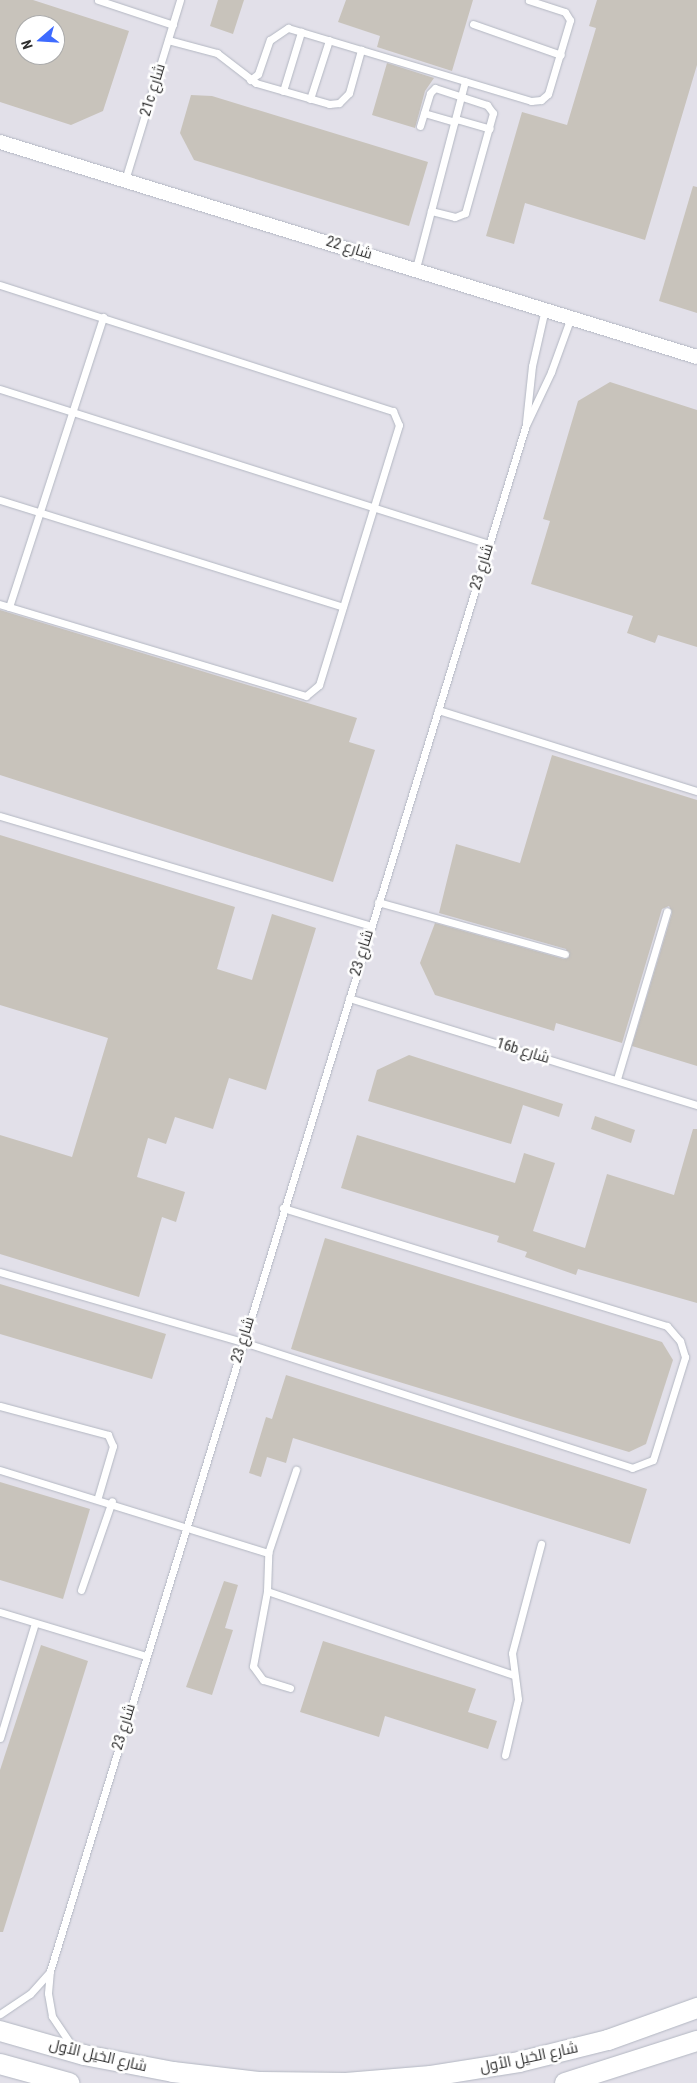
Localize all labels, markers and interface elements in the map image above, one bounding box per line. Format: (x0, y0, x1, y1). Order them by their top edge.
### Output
north arrow (15, 15, 65, 65)
text: N (18, 38, 36, 51)
street label: 21c شارع (136, 61, 170, 119)
street label: شارع 22 (324, 232, 374, 264)
street label: شارع 23 (466, 542, 498, 592)
street label: شارع 23 (346, 928, 378, 978)
street label: 16b شارع (494, 1034, 552, 1068)
street label: شارع 23 (227, 1315, 259, 1365)
street label: شارع 23 (108, 1702, 140, 1752)
street label: شارع الخيل الأول (47, 2036, 149, 2076)
street label: شارع الخيل الأول (478, 2039, 580, 2077)

